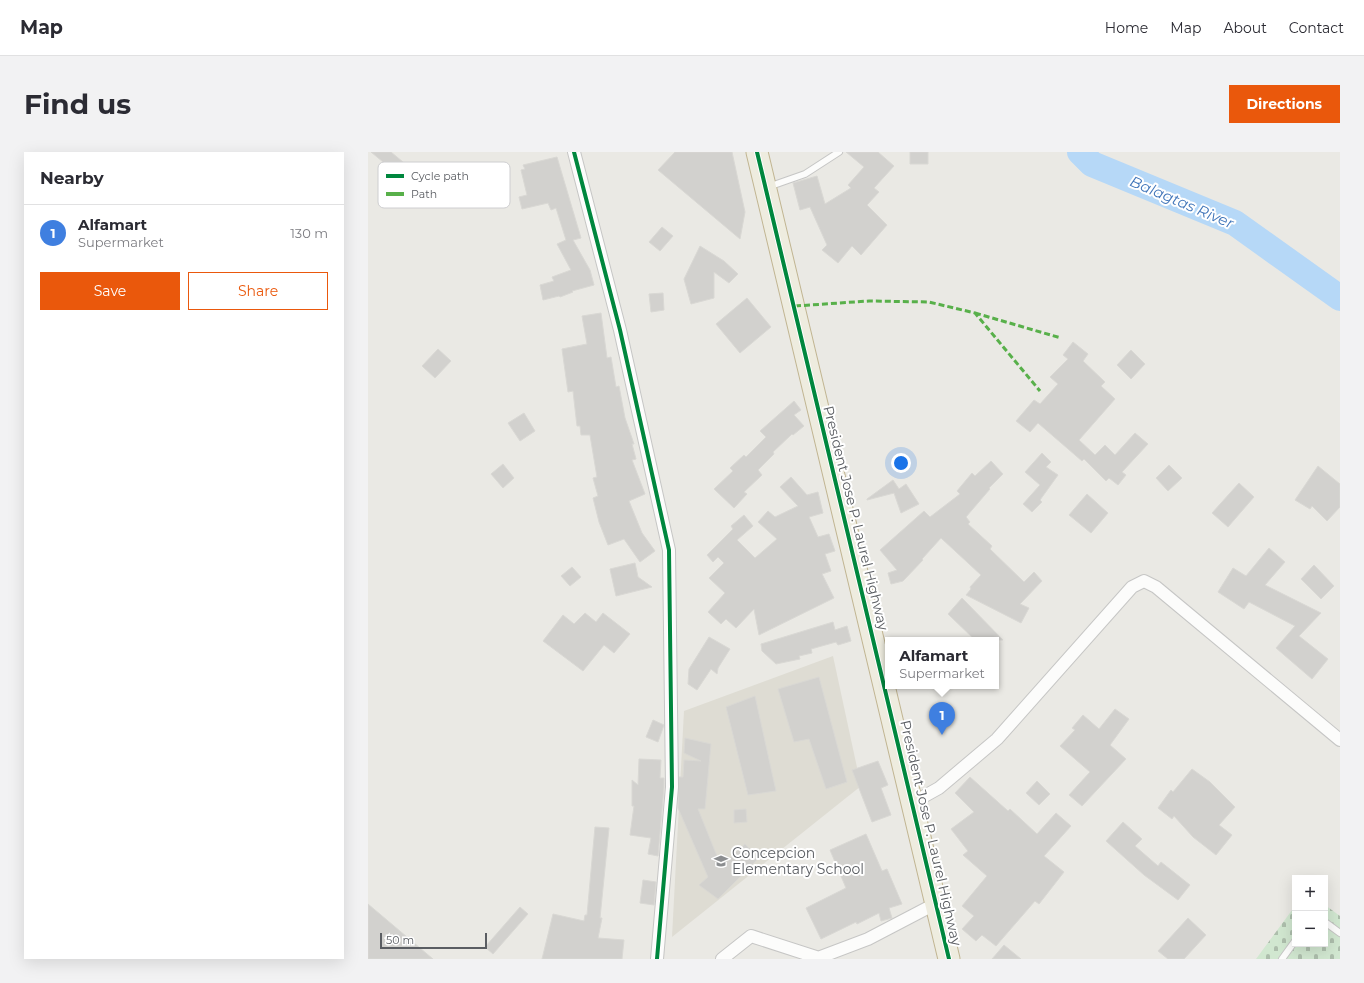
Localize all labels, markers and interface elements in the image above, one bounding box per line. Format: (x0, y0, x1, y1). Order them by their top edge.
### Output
text: Map (20, 16, 63, 39)
text: Home (1105, 19, 1148, 37)
text: Map (1170, 19, 1201, 37)
text: About (1223, 19, 1267, 37)
text: Contact (1289, 19, 1344, 37)
button: Directions (1229, 85, 1340, 123)
text: Find us (24, 87, 131, 121)
legend (378, 162, 510, 208)
text: Nearby (40, 168, 104, 188)
text: Cycle path (411, 169, 469, 183)
water label: Balagtas River (1127, 172, 1238, 233)
text: Path (411, 187, 437, 201)
text: Alfamart (78, 215, 147, 234)
text: 1 (50, 225, 56, 241)
text: 130 m (290, 225, 328, 241)
text: Supermarket (78, 234, 164, 250)
button: Save (40, 272, 180, 310)
button: Share (188, 272, 328, 310)
street label: President Jose P. Laurel Highway (819, 404, 893, 633)
your location (891, 453, 911, 473)
popup (885, 637, 999, 689)
text: Alfamart (899, 646, 968, 665)
text: Supermarket (899, 665, 985, 681)
pin: 1 (929, 702, 955, 735)
street label: President Jose P. Laurel Highway (896, 718, 966, 948)
place label: Concepcion Elementary School (732, 844, 864, 878)
school or university icon: Concepcion Elementary School (713, 853, 729, 869)
map controls (1292, 875, 1328, 947)
button: + (1292, 875, 1328, 911)
button: − (1292, 911, 1328, 947)
scale bar (380, 931, 487, 950)
text: 50 m (386, 933, 414, 947)

